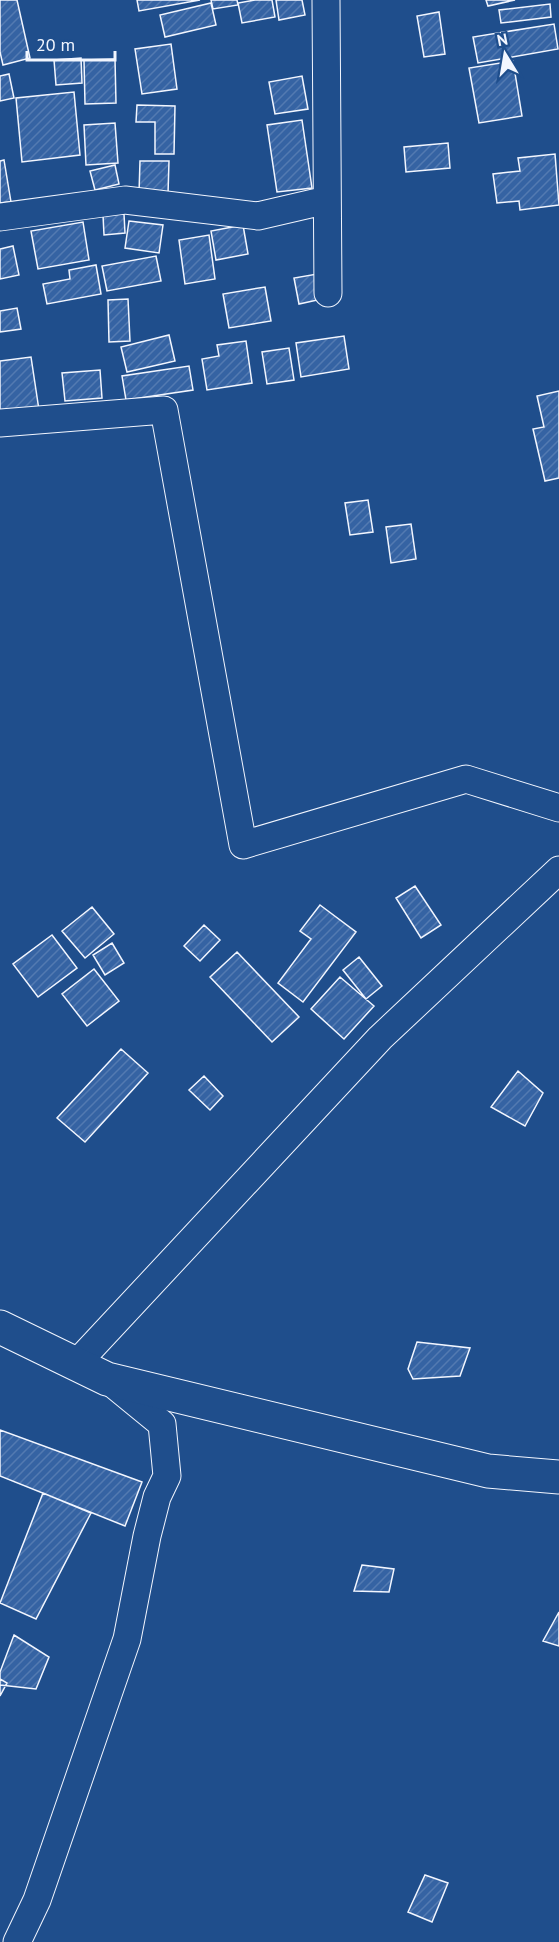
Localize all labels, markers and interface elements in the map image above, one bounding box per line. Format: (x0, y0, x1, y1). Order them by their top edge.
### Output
scale bar (27, 24, 116, 62)
north arrow (475, 24, 535, 84)
text: N (495, 28, 509, 50)
text: 20 m (36, 33, 75, 56)

